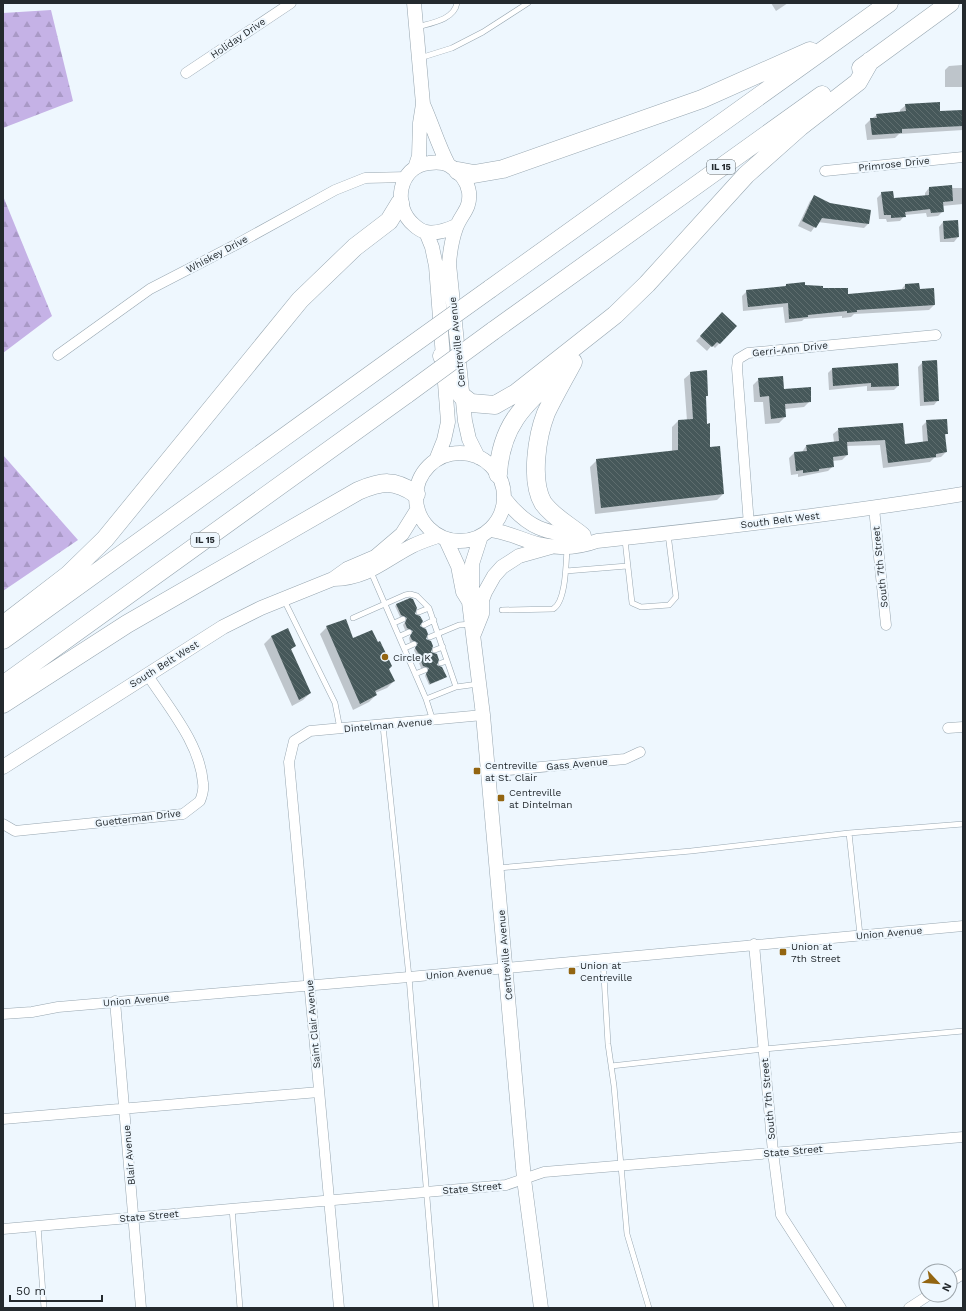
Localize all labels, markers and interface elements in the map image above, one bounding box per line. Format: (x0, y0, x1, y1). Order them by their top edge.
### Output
street label: Holiday Drive (208, 15, 268, 60)
street label: Primrose Drive (858, 155, 930, 173)
road number: IL 15 (707, 160, 735, 174)
street label: Whiskey Drive (184, 233, 250, 275)
street label: Centreville Avenue (447, 296, 467, 388)
street label: Gerri-Ann Drive (752, 340, 829, 358)
street label: South Belt West (740, 510, 821, 530)
street label: South 7th Street (870, 525, 890, 608)
road number: IL 15 (191, 533, 219, 547)
street label: South Belt West (127, 638, 201, 690)
marker: Circle K (380, 652, 390, 662)
place label: Circle K (393, 652, 431, 663)
street label: Dintelman Avenue (343, 716, 433, 734)
street label: Gass Avenue (546, 756, 608, 772)
place label: Centreville at St. Clair (485, 760, 537, 783)
marker: Centreville at St. Clair (472, 766, 482, 776)
place label: Centreville at Dintelman (509, 787, 572, 810)
marker: Centreville at Dintelman (496, 793, 506, 803)
street label: Guetterman Drive (95, 807, 182, 829)
street label: Centreville Avenue (496, 909, 514, 1001)
street label: Union Avenue (855, 925, 923, 941)
place label: Union at 7th Street (791, 941, 841, 964)
marker: Union at 7th Street (778, 947, 788, 957)
place label: Union at Centreville (580, 960, 632, 983)
street label: Union Avenue (425, 965, 493, 981)
marker: Union at Centreville (567, 966, 577, 976)
street label: Saint Clair Avenue (304, 979, 322, 1069)
street label: Union Avenue (102, 992, 170, 1008)
street label: South 7th Street (759, 1057, 777, 1140)
street label: Blair Avenue (121, 1124, 137, 1185)
street label: State Street (763, 1143, 824, 1159)
street label: State Street (442, 1180, 503, 1196)
street label: State Street (119, 1208, 180, 1224)
north arrow (918, 1263, 958, 1303)
scale bar (10, 1277, 102, 1303)
text: N (939, 1281, 954, 1294)
text: 50 m (16, 1284, 46, 1298)

